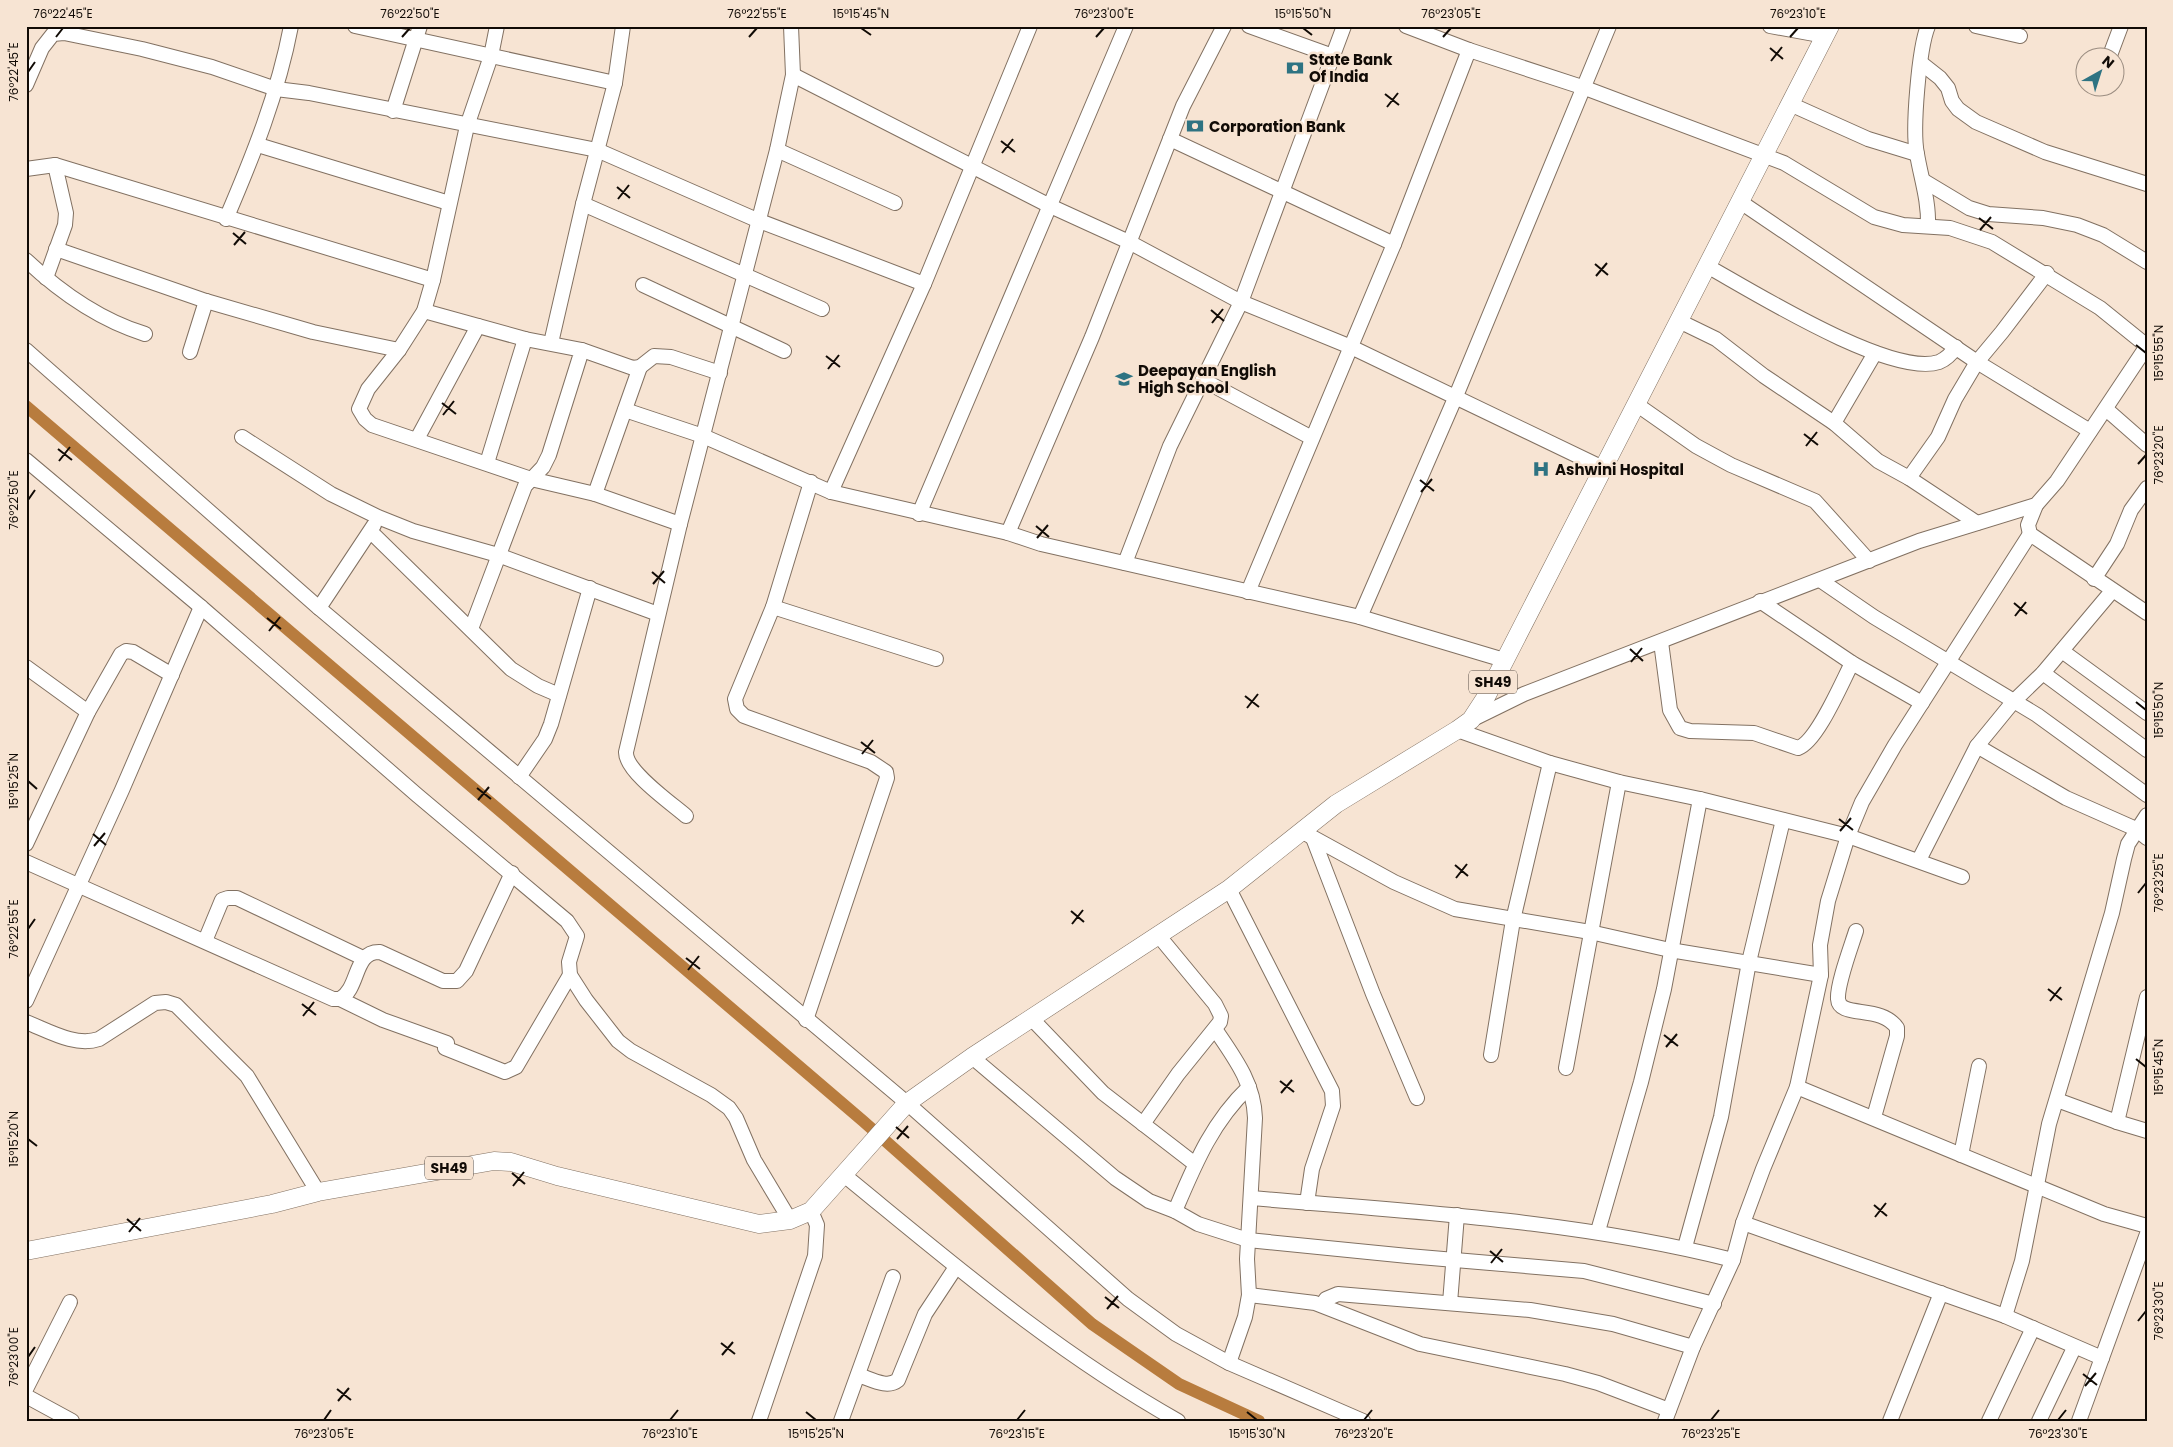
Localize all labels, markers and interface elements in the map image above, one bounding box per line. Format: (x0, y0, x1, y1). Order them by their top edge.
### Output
text: 76°22'45"E (33, 5, 93, 22)
text: 76°22'50"E (380, 5, 440, 22)
text: 76°22'55"E (727, 5, 787, 22)
text: 15°15'45"N (833, 5, 889, 22)
text: 76°23'00"E (1074, 5, 1134, 22)
text: 15°15'50"N (1275, 5, 1331, 22)
text: 76°23'05"E (1421, 5, 1481, 22)
text: 76°23'10"E (1770, 5, 1826, 22)
text: 76°22'45"E (5, 42, 22, 102)
north arrow (2076, 48, 2126, 98)
place label: State Bank Of India (1309, 49, 1393, 87)
text: N (2098, 51, 2119, 73)
bank icon: State Bank Of India (1285, 58, 1305, 78)
bank icon: Corporation Bank (1185, 116, 1205, 136)
place label: Corporation Bank (1209, 116, 1346, 137)
text: 15°15'55"N (2150, 325, 2167, 381)
place label: Deepayan English High School (1138, 360, 1276, 398)
school or university icon: Deepayan English High School (1114, 369, 1134, 389)
text: 76°23'20"E (2150, 425, 2167, 485)
hospital icon: Ashwini Hospital (1531, 459, 1551, 479)
place label: Ashwini Hospital (1555, 459, 1684, 480)
text: 76°22'50"E (5, 470, 22, 530)
road number: SH49 (1469, 670, 1517, 694)
text: 15°15'50"N (2150, 682, 2167, 738)
text: 15°15'25"N (5, 753, 22, 809)
text: 76°23'25"E (2150, 853, 2167, 913)
text: 76°22'55"E (5, 899, 22, 959)
text: 15°15'45"N (2150, 1039, 2167, 1095)
text: 15°15'20"N (5, 1111, 22, 1167)
road number: SH49 (425, 1156, 473, 1180)
text: 76°23'30"E (2150, 1281, 2167, 1341)
text: 76°23'00"E (5, 1327, 22, 1387)
text: 76°23'05"E (294, 1425, 354, 1442)
text: 76°23'10"E (642, 1425, 698, 1442)
text: 15°15'25"N (788, 1425, 844, 1442)
text: 76°23'15"E (989, 1425, 1045, 1442)
text: 15°15'30"N (1229, 1425, 1285, 1442)
text: 76°23'20"E (1334, 1425, 1394, 1442)
text: 76°23'25"E (1681, 1425, 1741, 1442)
text: 76°23'30"E (2028, 1425, 2088, 1442)

